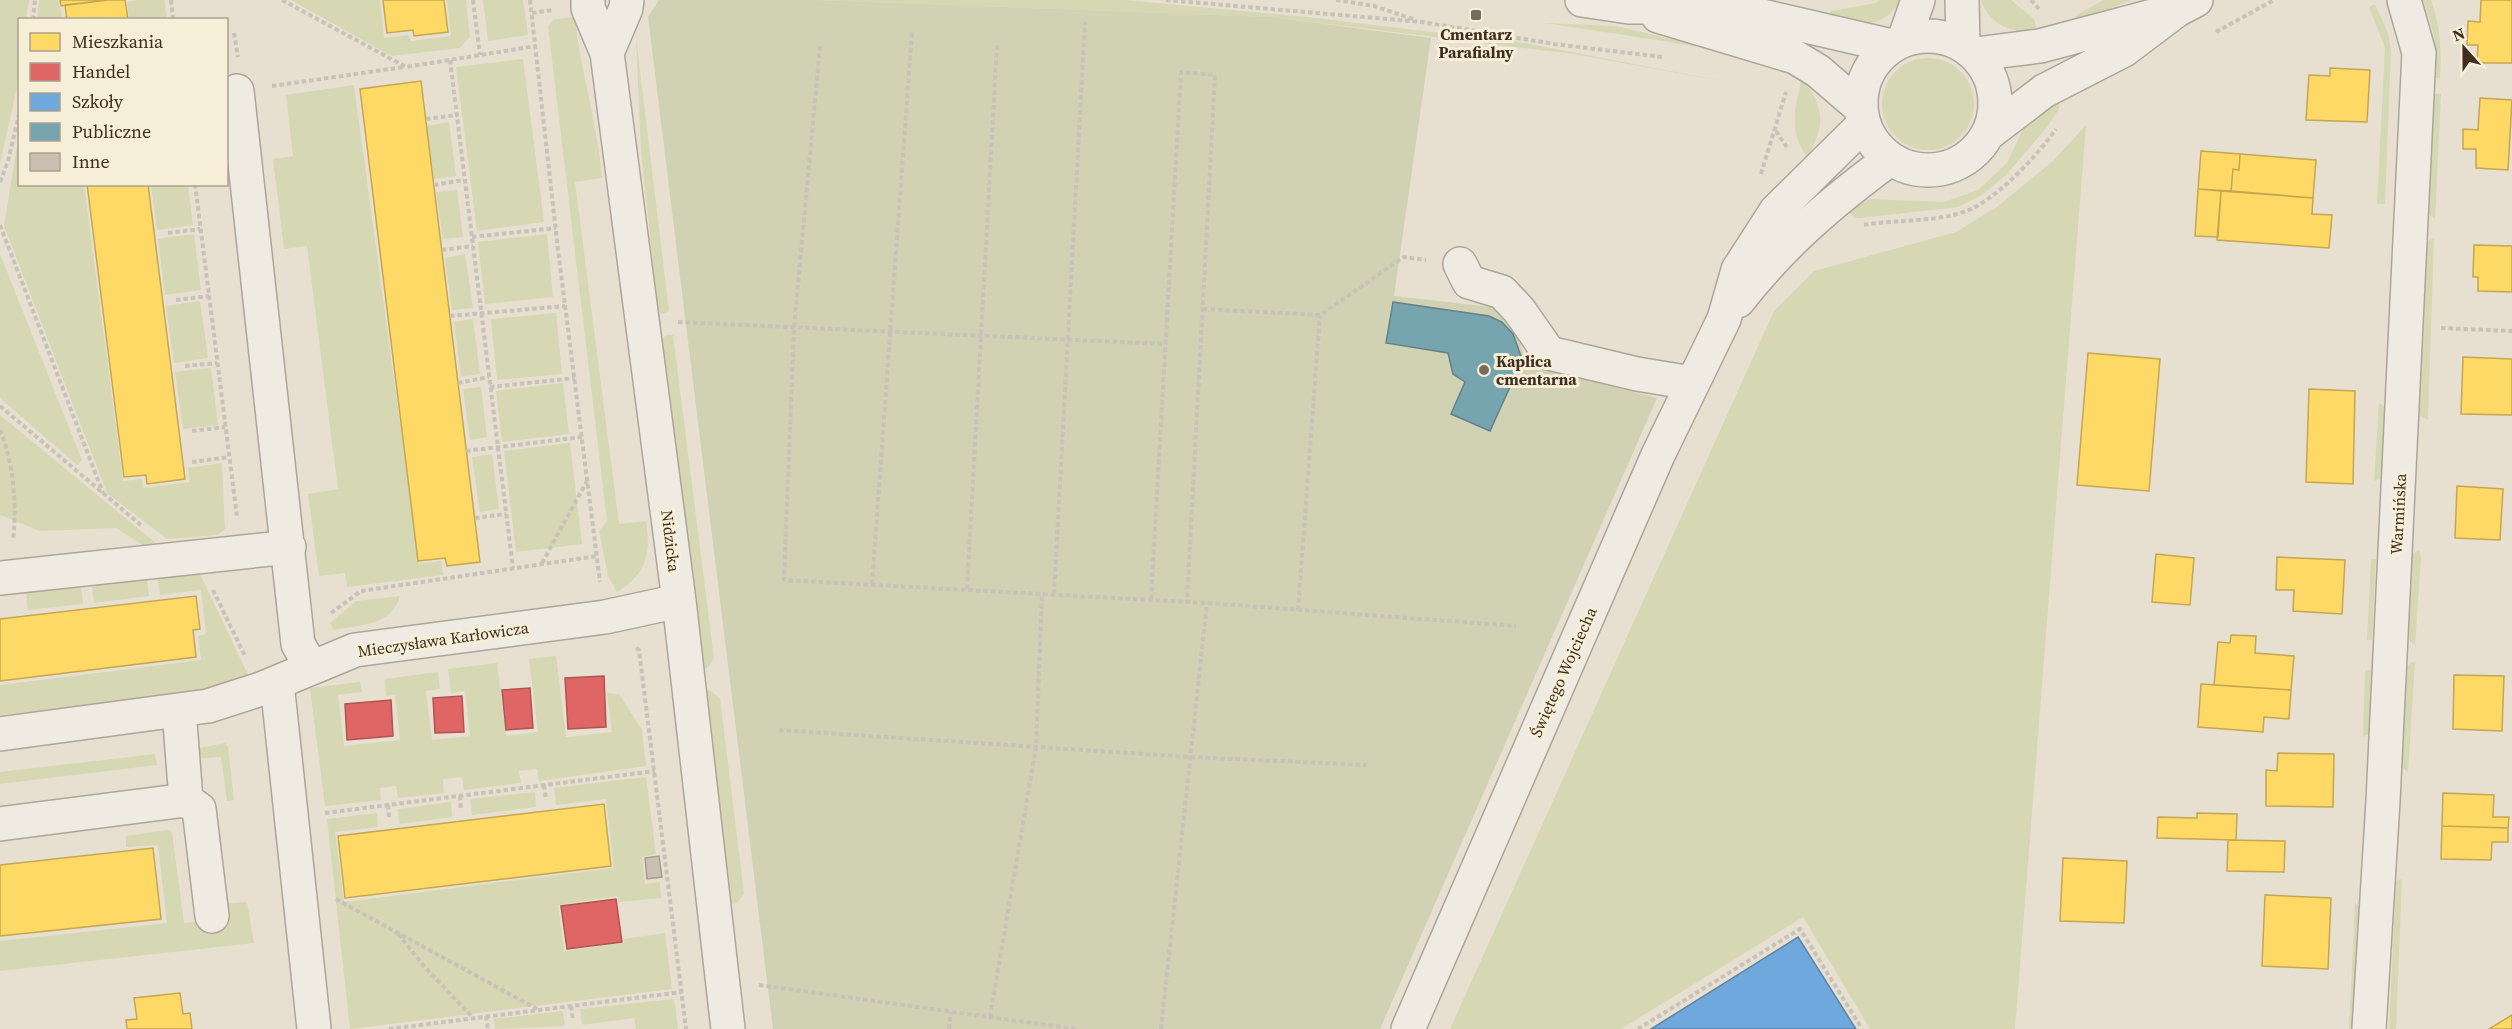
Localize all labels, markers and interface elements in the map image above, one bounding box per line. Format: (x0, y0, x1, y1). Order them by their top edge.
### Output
marker: Cmentarz Parafialny (1469, 8, 1483, 22)
legend (18, 18, 228, 186)
north arrow (2434, 18, 2494, 78)
text: N (2449, 22, 2468, 46)
place label: Cmentarz Parafialny (1438, 23, 1514, 63)
text: Mieszkania (72, 29, 164, 54)
text: Handel (72, 59, 130, 84)
text: Szkoły (72, 89, 124, 114)
text: Publiczne (72, 119, 151, 144)
text: Inne (72, 149, 110, 174)
place label: Kaplica cmentarna (1496, 350, 1577, 390)
marker: Kaplica cmentarna (1477, 363, 1491, 377)
street label: Warmińska (2385, 472, 2411, 555)
street label: Nidzicka (656, 509, 686, 574)
street label: Świętego Wojciecha (1524, 603, 1602, 740)
street label: Mieczysława Karłowicza (356, 616, 531, 662)

